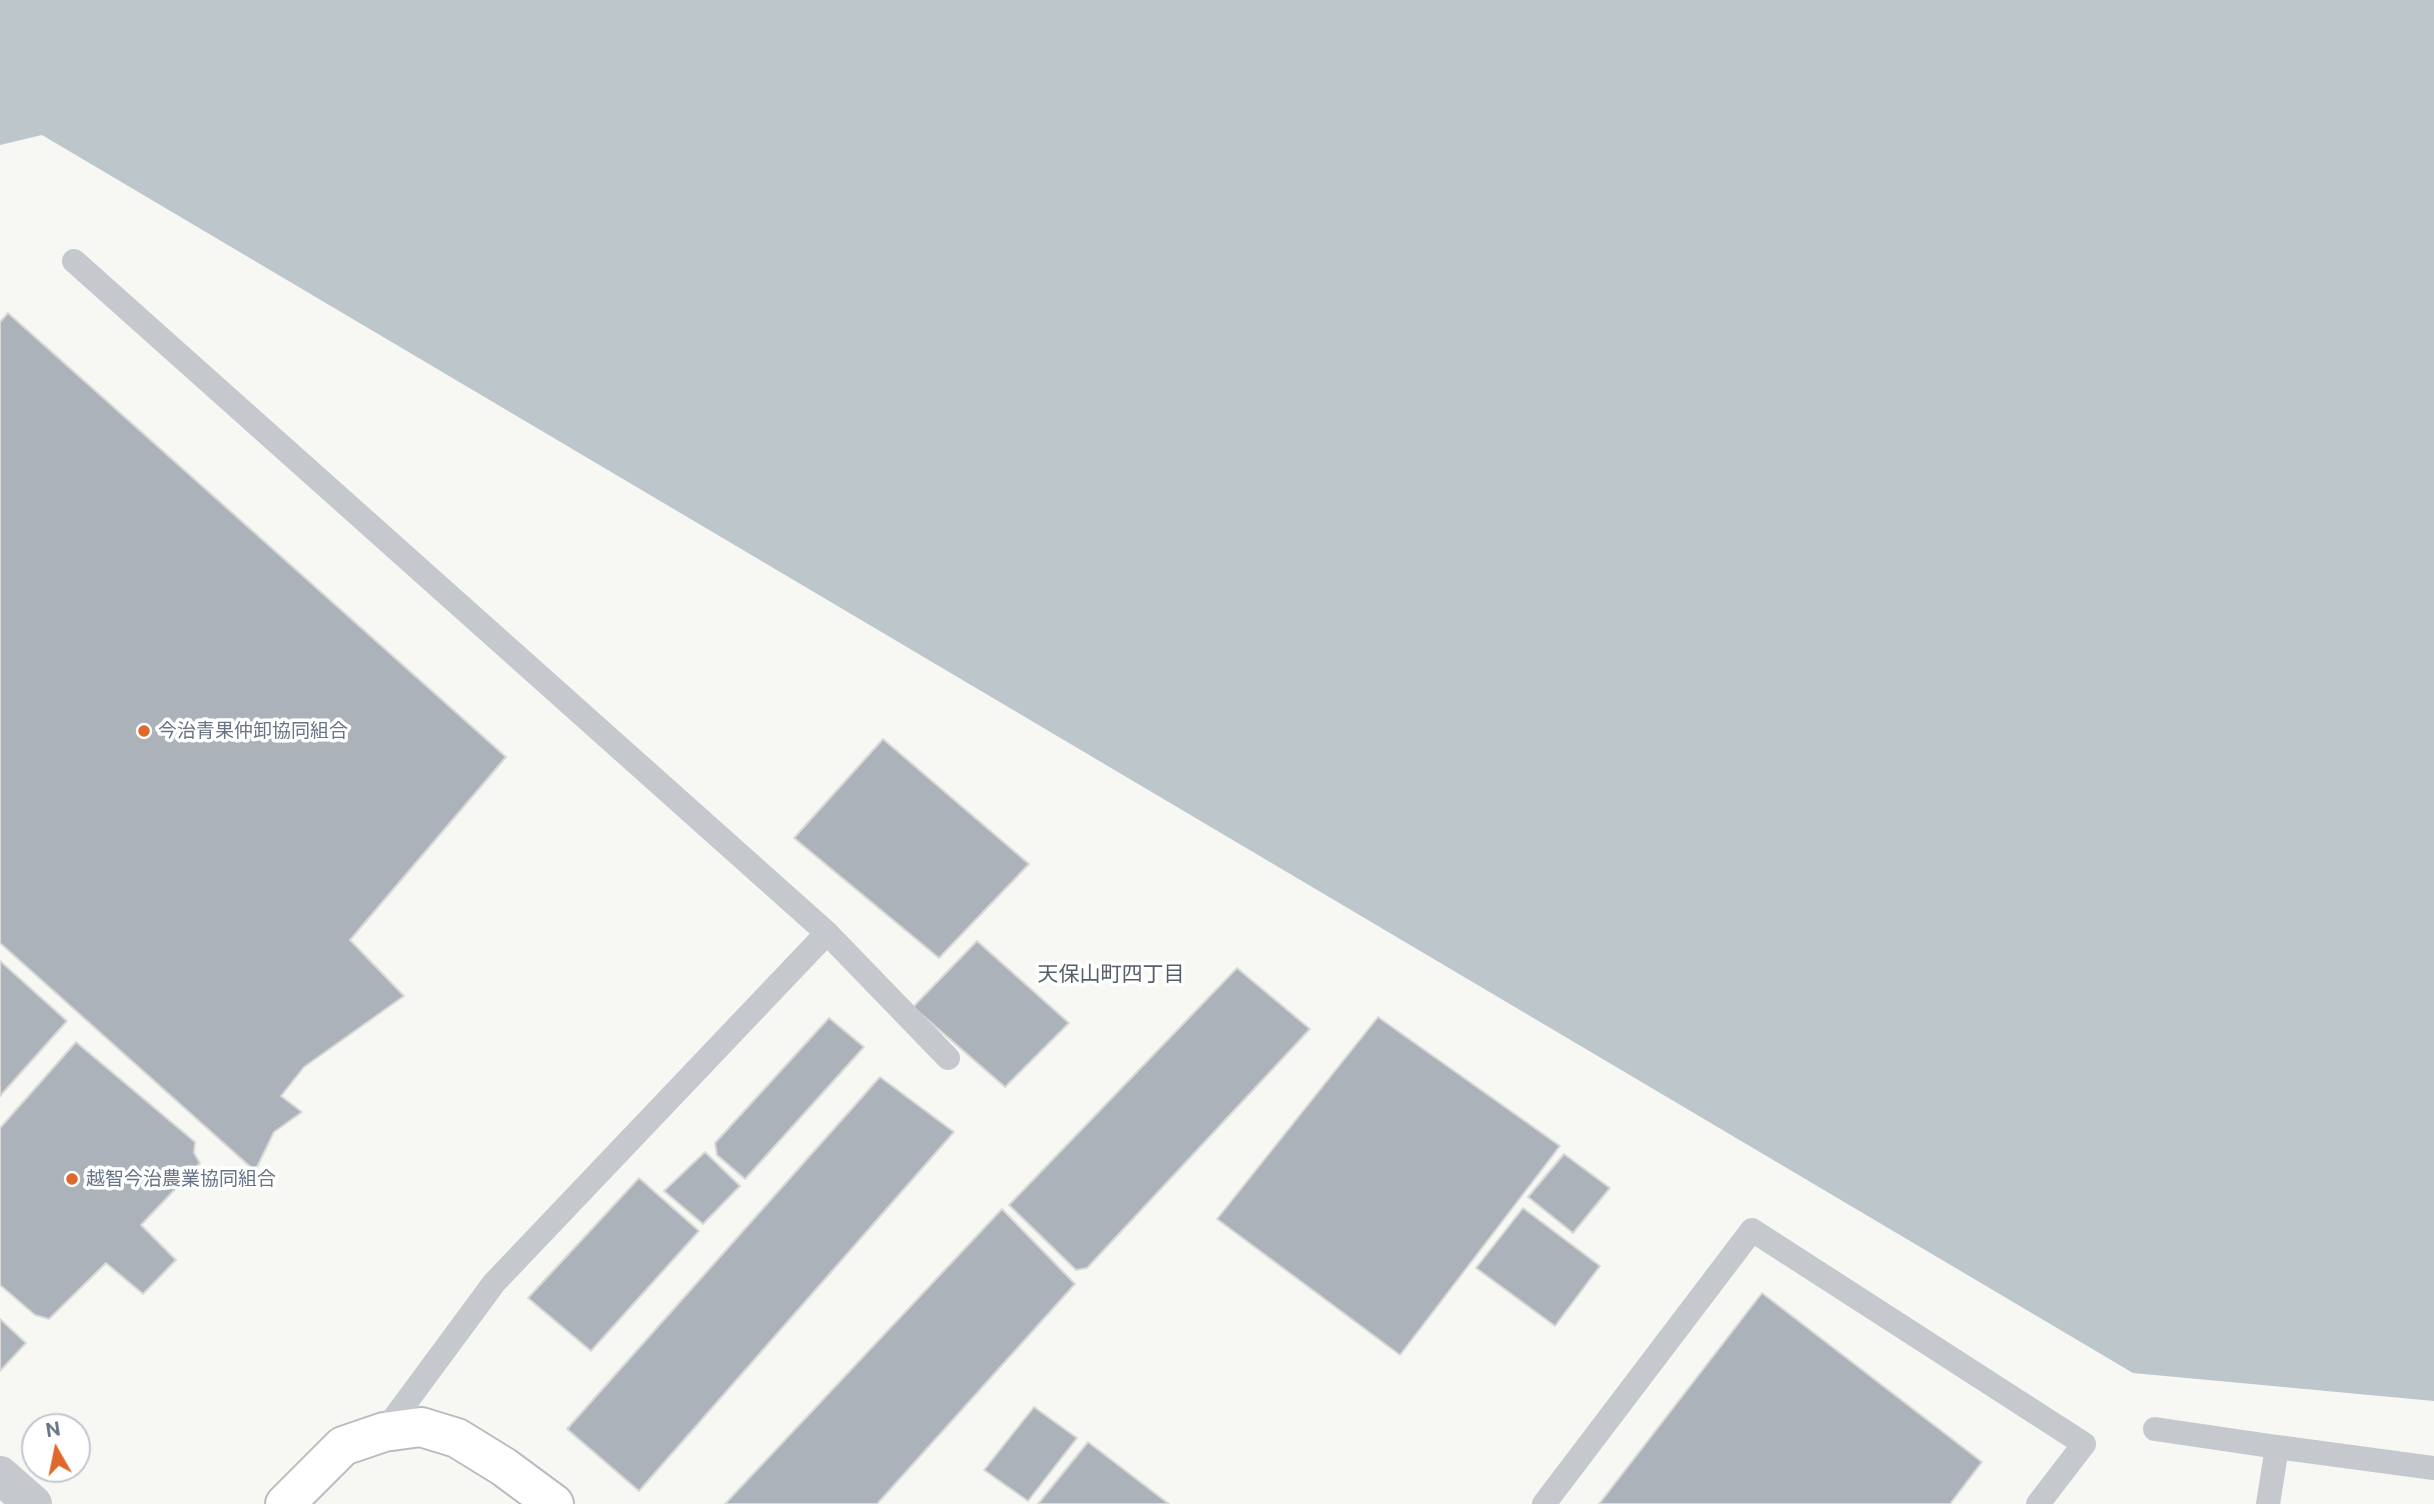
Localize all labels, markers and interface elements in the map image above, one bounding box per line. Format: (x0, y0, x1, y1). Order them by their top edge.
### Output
place label: 今治青果仲卸協同組合 (158, 720, 348, 742)
marker: 今治青果仲卸協同組合 (136, 723, 152, 739)
district label: 天保山町四丁目 (1038, 962, 1184, 988)
place label: 越智今治農業協同組合 (86, 1168, 276, 1190)
marker: 越智今治農業協同組合 (64, 1171, 80, 1187)
north arrow (21, 1413, 91, 1483)
text: N (44, 1417, 62, 1441)

